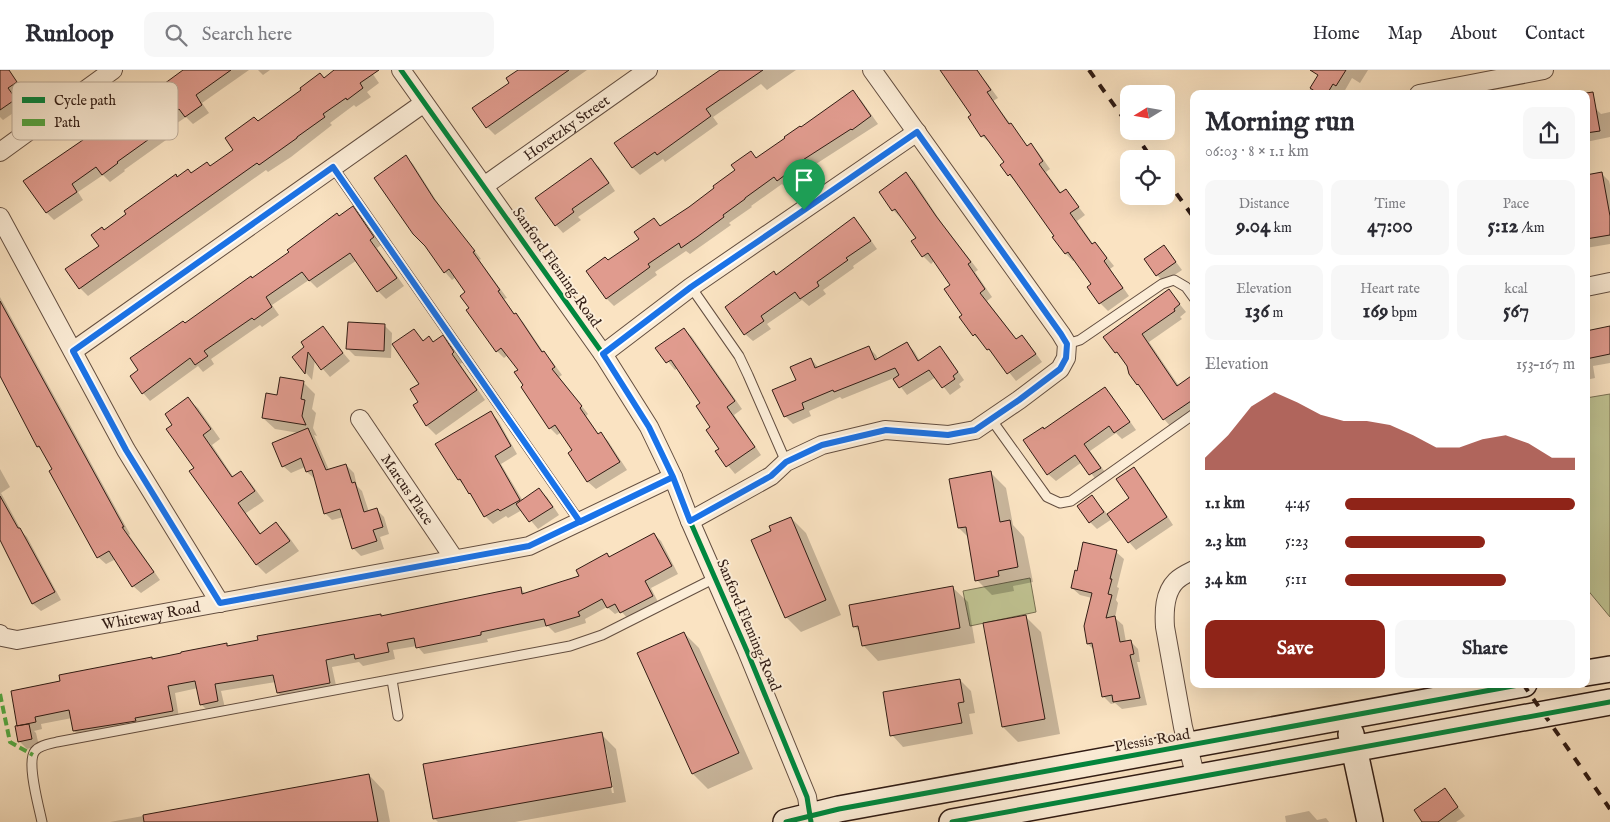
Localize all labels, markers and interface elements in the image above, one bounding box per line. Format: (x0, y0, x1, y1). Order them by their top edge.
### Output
search box (144, 12, 494, 57)
text: Runloop (25, 19, 114, 50)
icon: search (162, 21, 190, 49)
text: Search here (202, 23, 292, 47)
text: Home (1313, 23, 1360, 46)
text: Map (1388, 23, 1422, 46)
text: About (1450, 23, 1497, 46)
text: Contact (1525, 23, 1585, 46)
legend (12, 82, 178, 140)
north arrow (1120, 85, 1175, 140)
map controls (1120, 85, 1175, 205)
street label: Horetzky Street (520, 91, 614, 165)
text: Cycle path (54, 92, 116, 110)
text: Morning run (1205, 105, 1355, 140)
button: share (1523, 107, 1575, 159)
text: Path (54, 114, 81, 132)
text: 06:03 · 8 × 1.1 km (1205, 142, 1309, 162)
button: locate (1120, 150, 1175, 205)
pin (783, 159, 825, 210)
icon: arrive (790, 166, 818, 194)
text: Distance (1239, 195, 1289, 213)
text: Time (1374, 195, 1406, 213)
text: Pace (1503, 195, 1529, 213)
street label: Sanford Fleming Road (508, 204, 606, 332)
text: 9.04 (1236, 213, 1270, 240)
text: 47:00 (1367, 213, 1413, 240)
text: 5:12 (1488, 213, 1518, 240)
text: km (1270, 219, 1292, 237)
text: /km (1518, 219, 1544, 237)
text: Elevation (1236, 280, 1292, 298)
text: Heart rate (1360, 280, 1420, 298)
text: kcal (1504, 280, 1528, 298)
text: 136 (1245, 298, 1269, 325)
text: 169 (1363, 298, 1388, 325)
text: 567 (1503, 298, 1529, 325)
text: m (1269, 304, 1283, 322)
text: bpm (1388, 304, 1417, 322)
text: Elevation (1205, 355, 1268, 375)
text: 153–167 m (1516, 355, 1575, 375)
street label: Marcus Place (376, 451, 438, 529)
text: 1.1 km (1205, 494, 1245, 514)
text: 4:45 (1285, 494, 1311, 514)
text: 2.3 km (1205, 532, 1246, 552)
text: 5:23 (1285, 532, 1309, 552)
street label: Sanford Fleming Road (712, 556, 785, 695)
text: 3.4 km (1205, 570, 1247, 590)
text: 5:11 (1285, 570, 1307, 590)
street label: Whiteway Road (100, 597, 203, 634)
button: Save (1205, 620, 1385, 678)
button: Share (1395, 620, 1575, 678)
street label: Plessis Road (1113, 724, 1192, 756)

